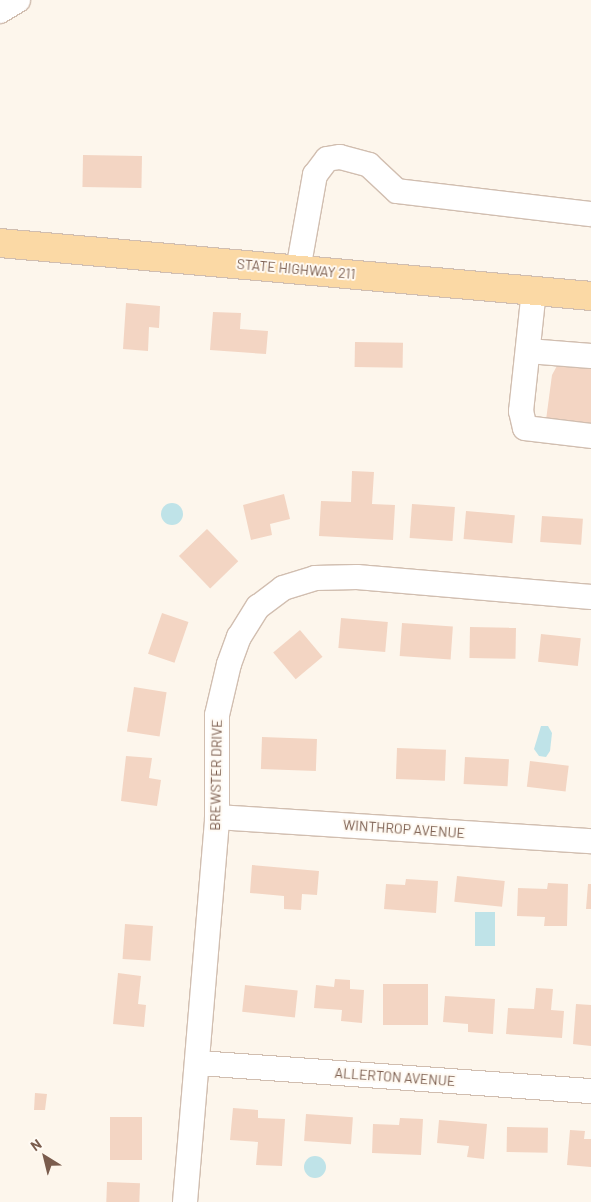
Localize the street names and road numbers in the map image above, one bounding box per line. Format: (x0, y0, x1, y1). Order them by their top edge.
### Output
street label: STATE HIGHWAY 211 (236, 255, 356, 283)
street label: BREWSTER DRIVE (207, 719, 225, 831)
street label: WINTHROP AVENUE (342, 816, 466, 842)
street label: ALLERTON AVENUE (334, 1064, 456, 1090)

